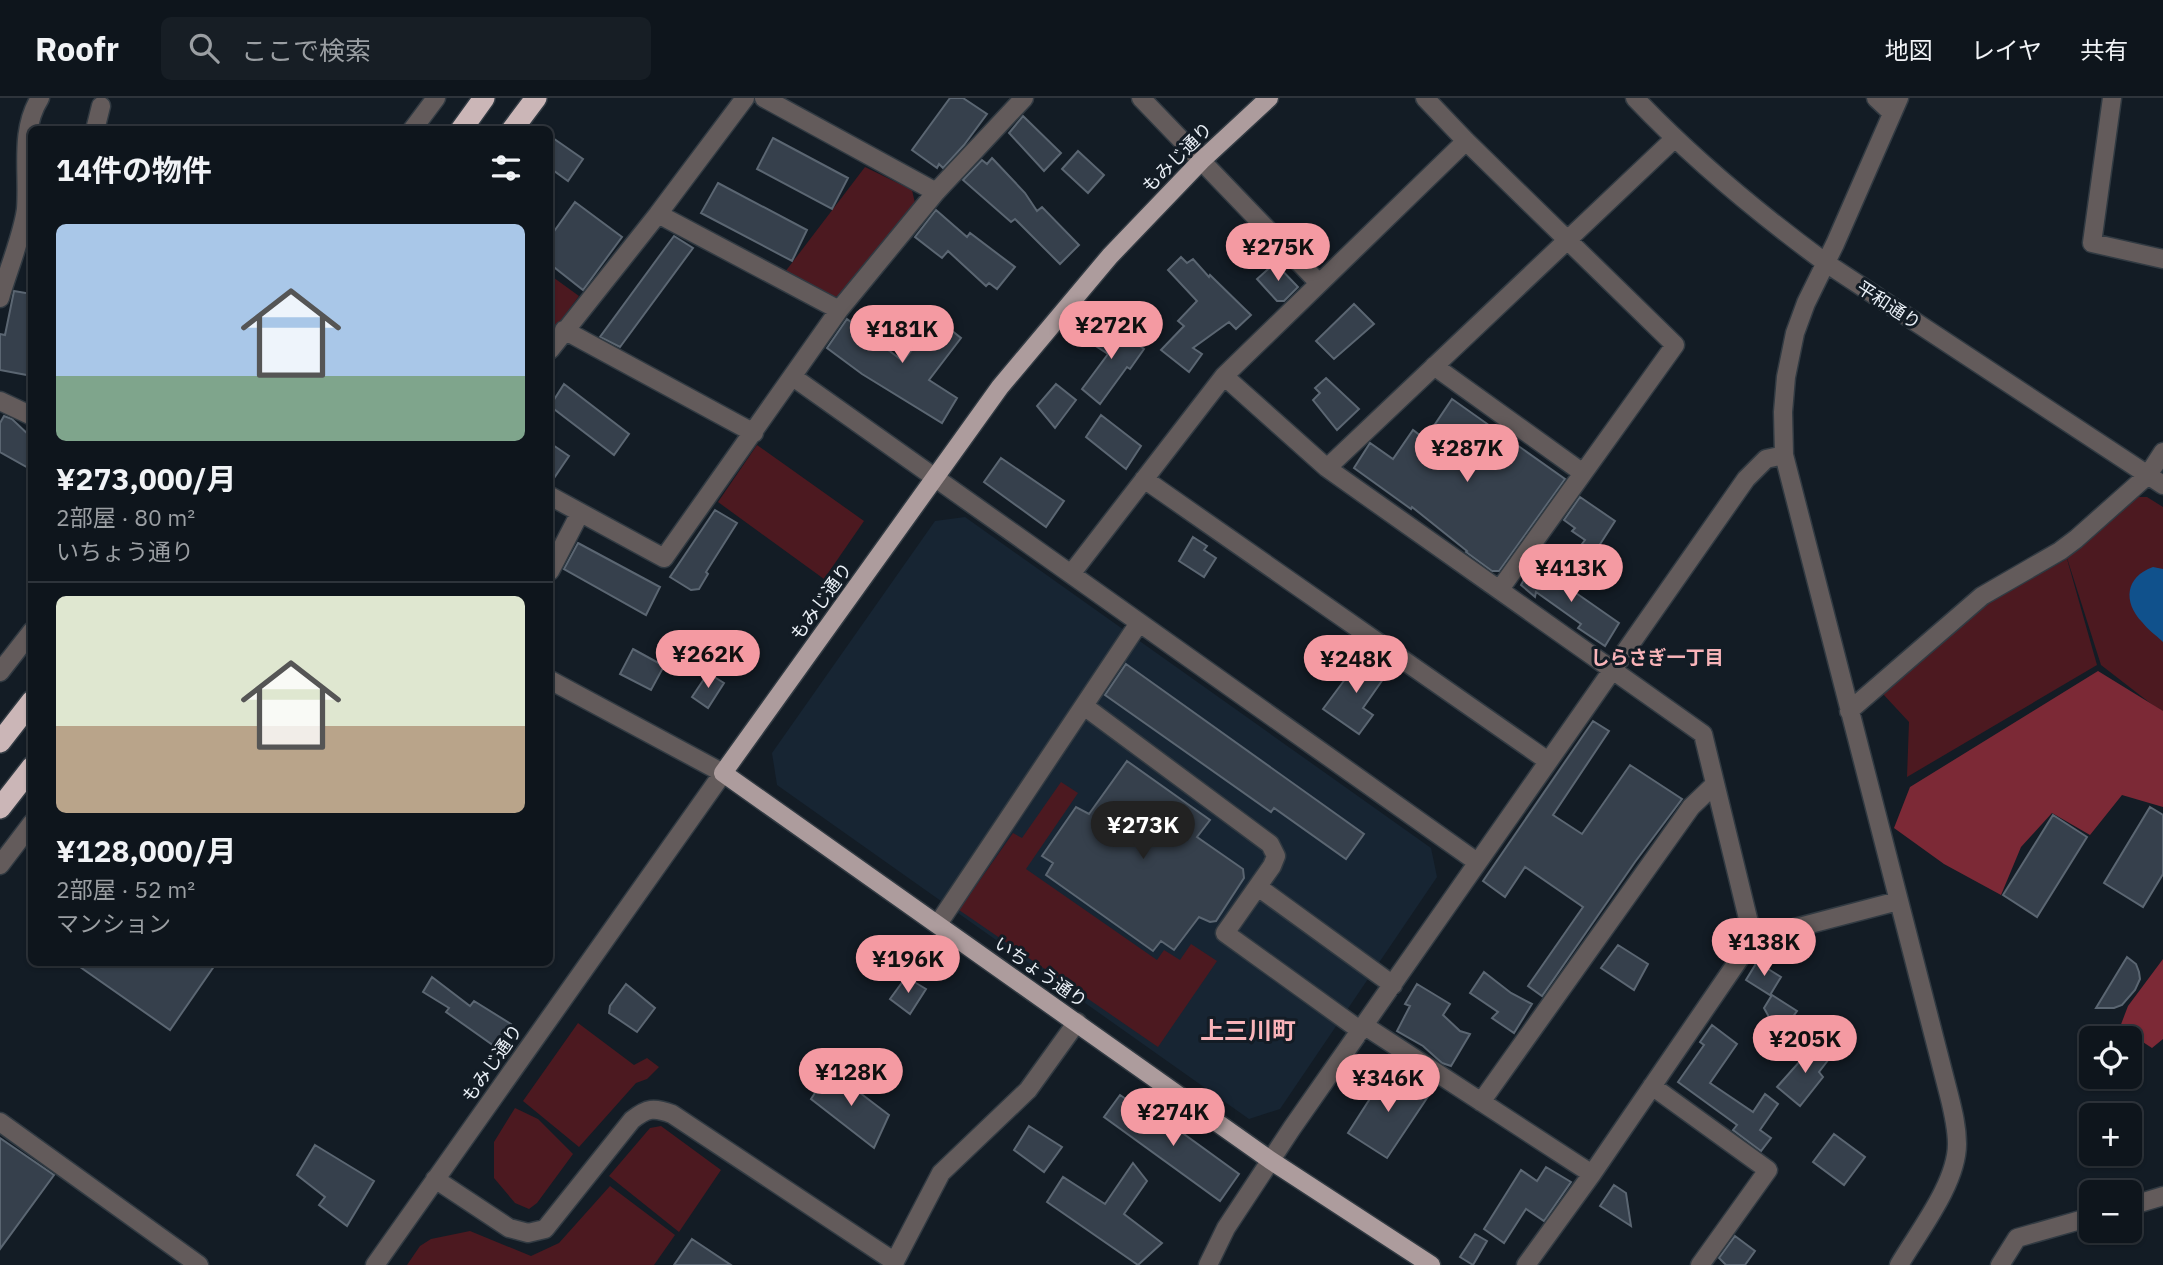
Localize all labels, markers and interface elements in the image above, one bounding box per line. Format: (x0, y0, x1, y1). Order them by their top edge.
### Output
search box (161, 17, 651, 80)
text: Roofr (35, 27, 119, 70)
icon: search (185, 29, 223, 67)
text: ここで検索 (241, 33, 371, 67)
text: 地図 (1885, 34, 1933, 66)
text: レイヤ (1971, 34, 2042, 66)
text: 共有 (2080, 34, 2128, 66)
street label: もみじ通り (1137, 117, 1217, 197)
icon: filters (487, 149, 525, 187)
text: 14件の物件 (56, 150, 212, 189)
pin: ¥275K (1229, 223, 1327, 283)
text: ¥275K (1242, 231, 1314, 261)
icon: home (228, 270, 354, 396)
street label: 平和通り (1853, 276, 1925, 334)
pin: ¥272K (1062, 302, 1160, 361)
pin: ¥181K (853, 306, 951, 365)
text: ¥272K (1075, 309, 1147, 339)
text: ¥181K (866, 313, 938, 343)
pin: ¥287K (1418, 424, 1516, 484)
text: ¥287K (1431, 432, 1503, 462)
text: ¥273,000/月 (56, 459, 237, 498)
text: 2部屋 · 80 m² (56, 502, 195, 532)
text: いちょう通り (56, 536, 194, 566)
pin: ¥413K (1522, 545, 1620, 604)
text: ¥413K (1535, 552, 1607, 582)
street label: もみじ通り (785, 558, 857, 644)
pin: ¥262K (659, 630, 757, 690)
pin: ¥248K (1307, 636, 1405, 695)
text: ¥262K (672, 638, 744, 668)
icon: home (228, 642, 354, 768)
text: ¥248K (1320, 643, 1392, 673)
district label: しらさぎ一丁目 (1590, 645, 1724, 669)
pin: ¥273K (1094, 802, 1192, 861)
text: ¥273K (1107, 809, 1179, 839)
text: ¥128,000/月 (56, 831, 237, 870)
text: 2部屋 · 52 m² (56, 874, 195, 904)
text: マンション (56, 908, 171, 938)
pin: ¥138K (1715, 918, 1813, 978)
text: ¥138K (1728, 926, 1800, 956)
street label: いちょう通り (990, 932, 1092, 1012)
pin: ¥196K (859, 936, 957, 995)
text: ¥196K (872, 943, 944, 973)
district label: 上三川町 (1200, 1014, 1296, 1046)
pin: ¥205K (1756, 1016, 1854, 1075)
street label: もみじ通り (457, 1020, 527, 1106)
text: ¥205K (1769, 1023, 1841, 1053)
map controls (2079, 1026, 2142, 1243)
button: locate (2079, 1026, 2142, 1089)
pin: ¥128K (802, 1048, 900, 1108)
pin: ¥346K (1339, 1054, 1437, 1114)
text: ¥128K (815, 1056, 887, 1086)
text: ¥346K (1352, 1062, 1424, 1092)
pin: ¥274K (1124, 1088, 1222, 1148)
text: ¥274K (1137, 1096, 1209, 1126)
button: + (2079, 1103, 2142, 1166)
button: − (2079, 1180, 2142, 1243)

